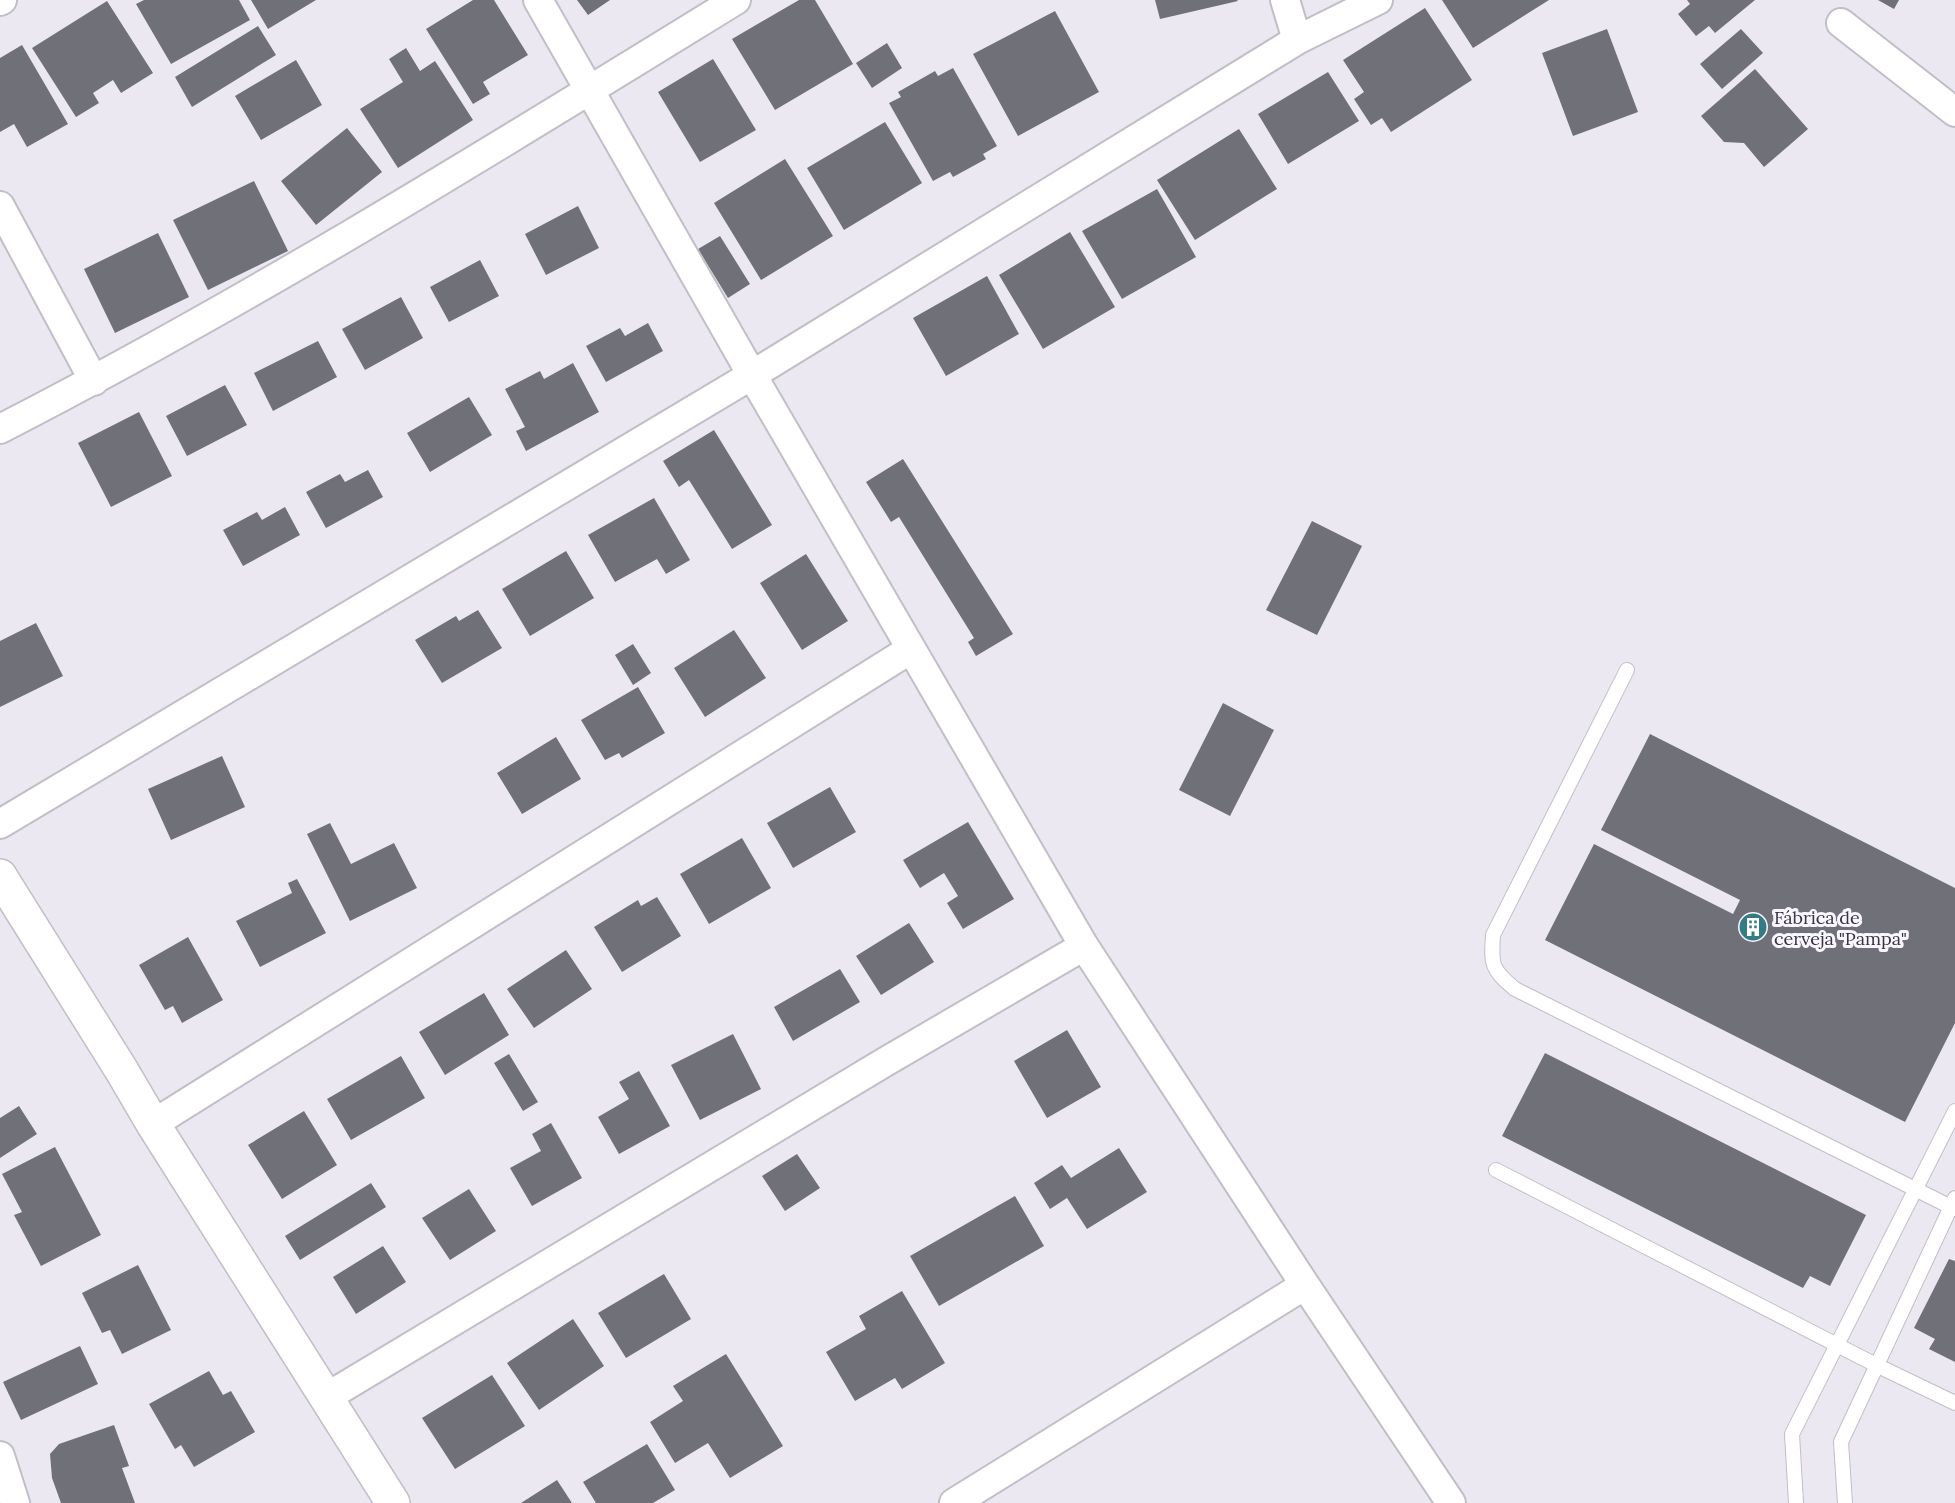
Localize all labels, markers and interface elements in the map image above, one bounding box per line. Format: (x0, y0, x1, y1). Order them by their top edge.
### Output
place label: Fábrica de cerveja "Pampa" (1774, 906, 1907, 950)
building icon: Fábrica de cerveja "Pampa" (1737, 911, 1769, 943)

